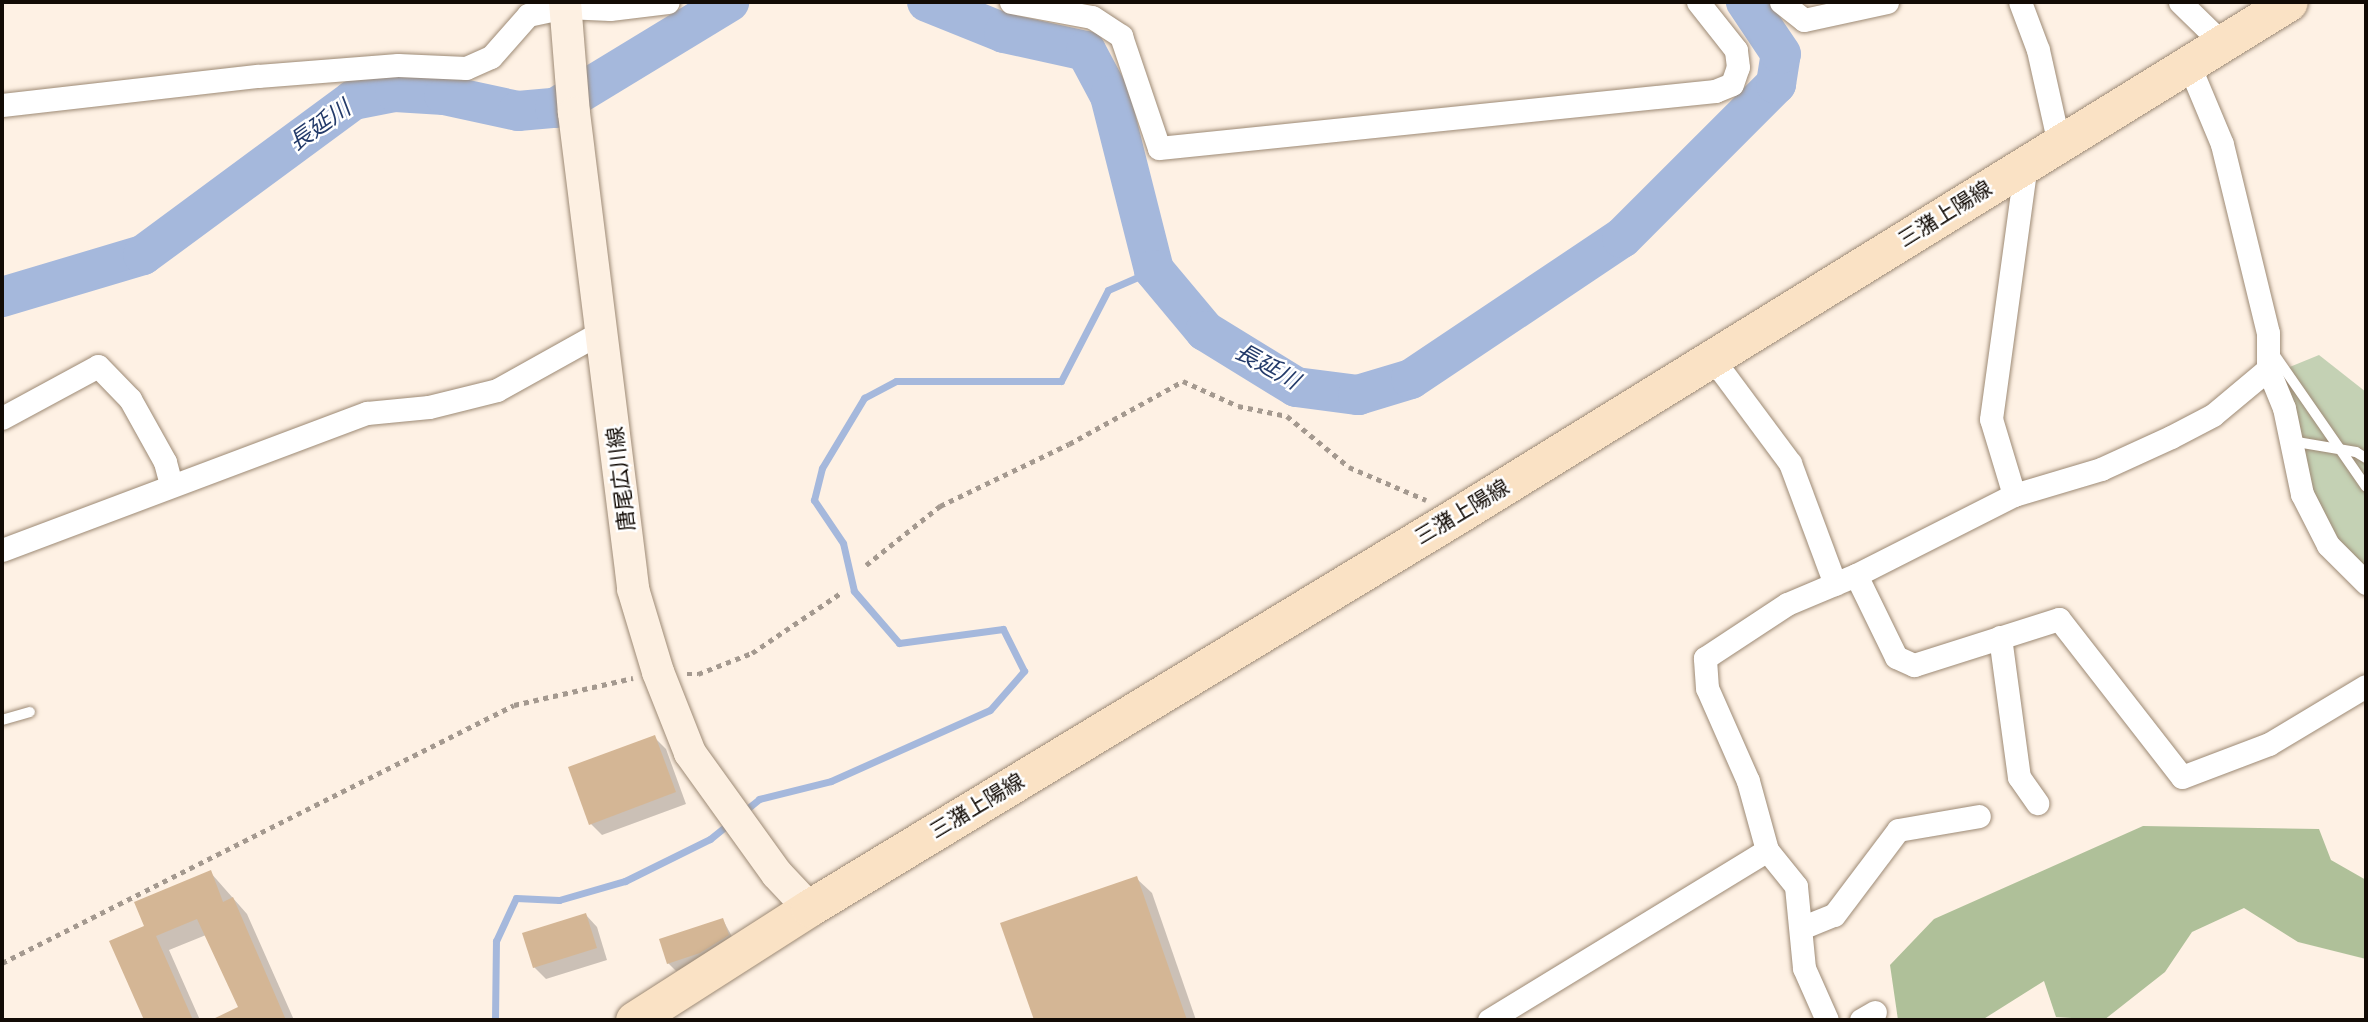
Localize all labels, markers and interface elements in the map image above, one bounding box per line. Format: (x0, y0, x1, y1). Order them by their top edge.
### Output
water label: 長延川 (284, 95, 356, 157)
street label: 三潴上陽線 (1894, 175, 1996, 253)
water label: 長延川 (1230, 338, 1304, 396)
street label: 唐尾広川線 (602, 425, 640, 533)
street label: 三潴上陽線 (1411, 474, 1513, 550)
street label: 三潴上陽線 (926, 768, 1028, 844)

